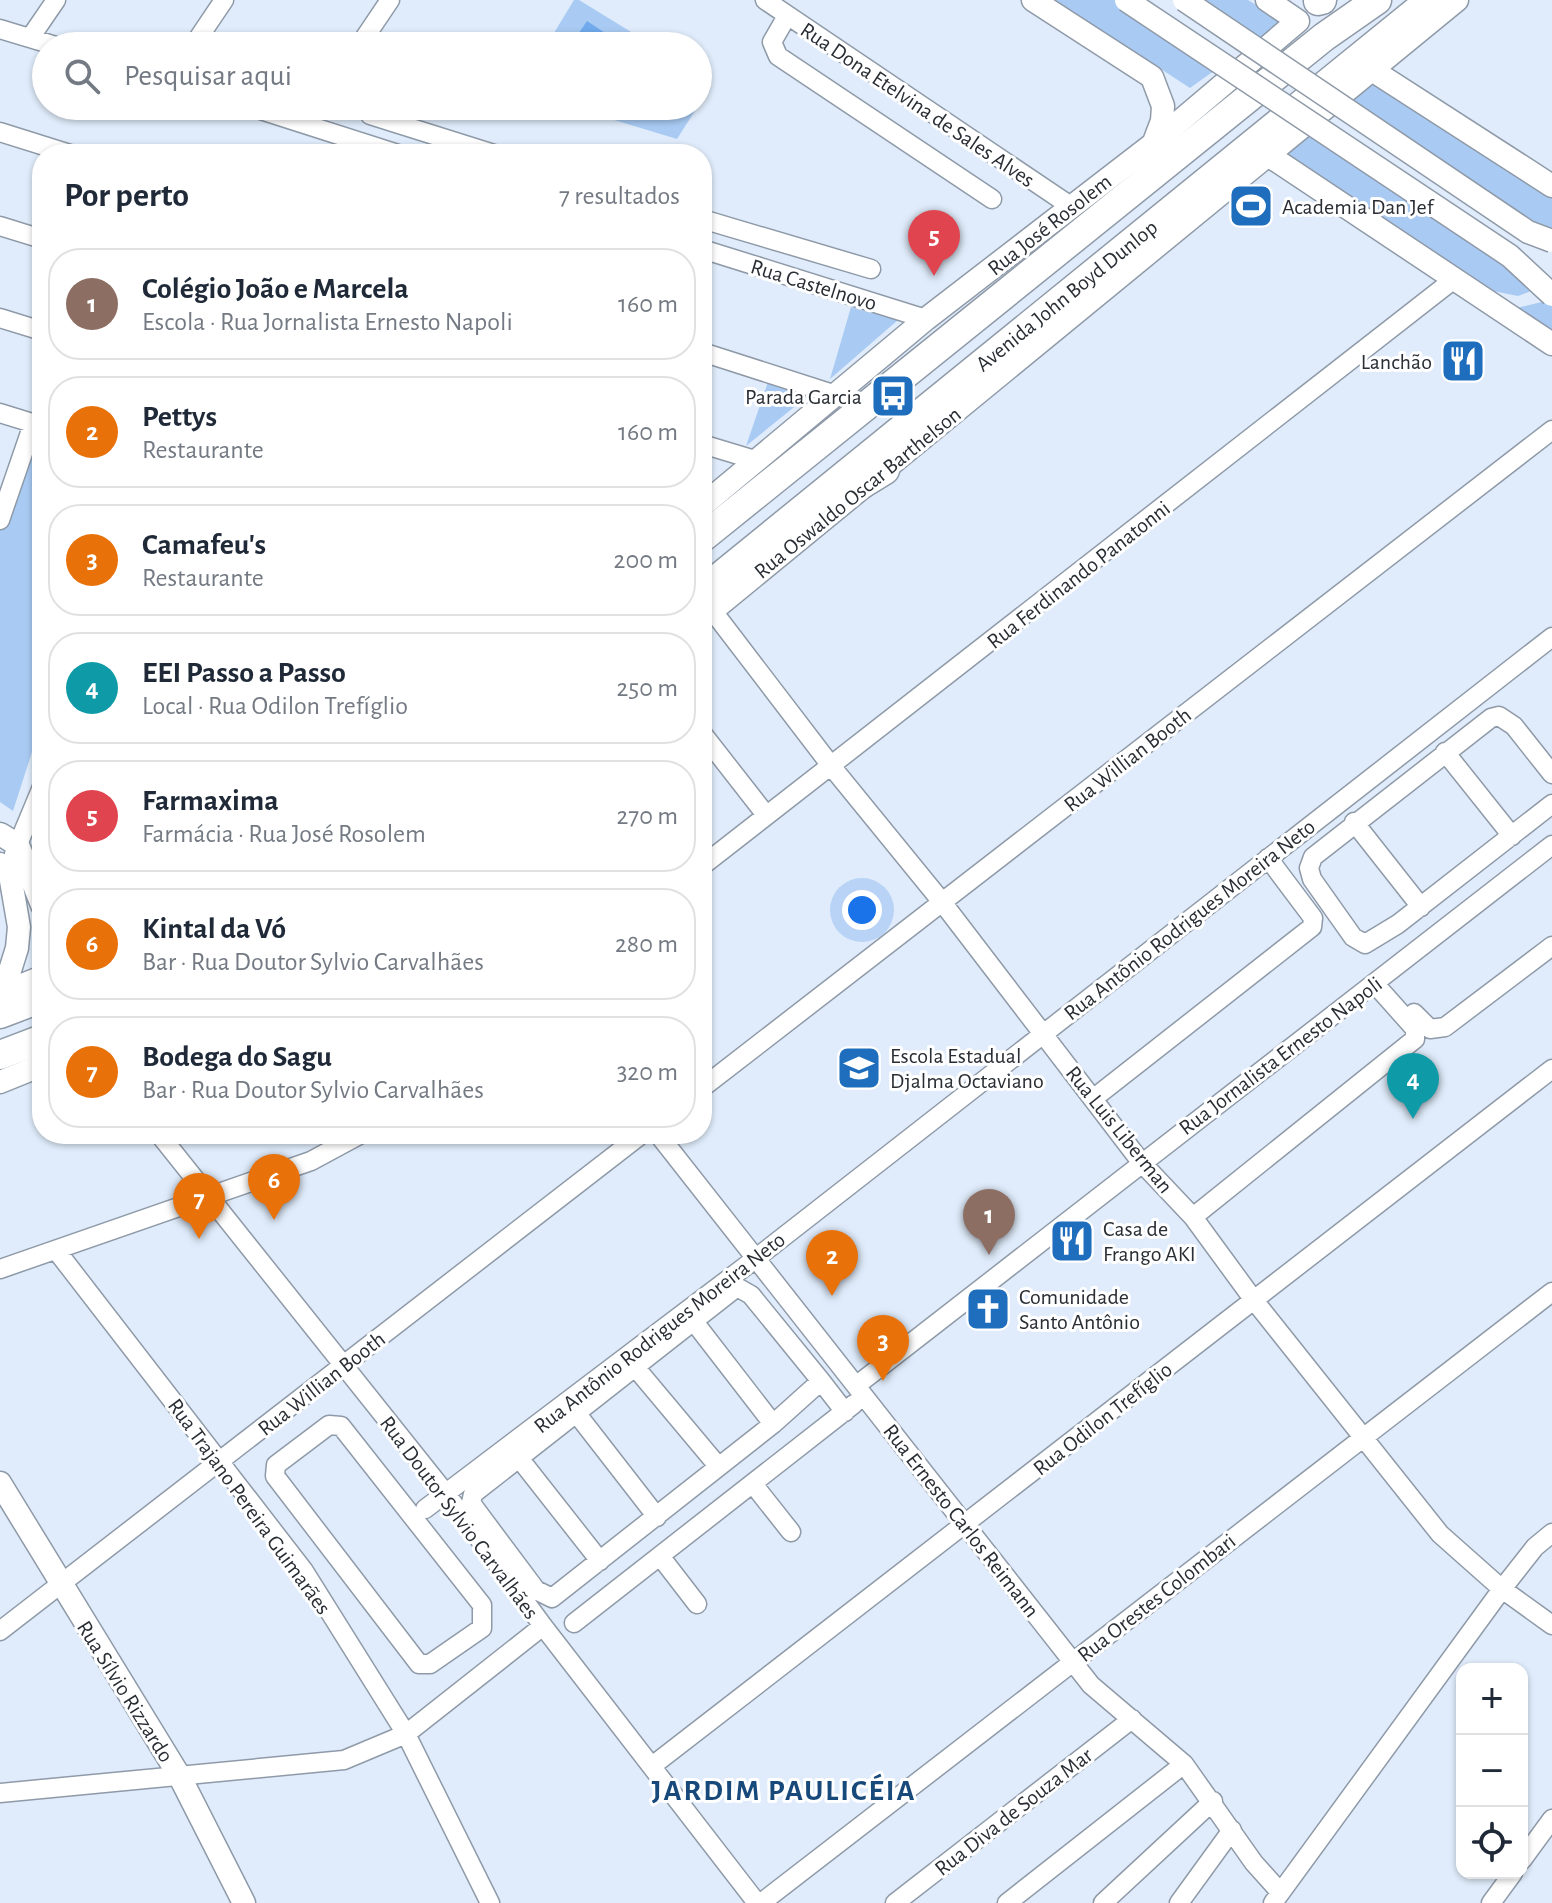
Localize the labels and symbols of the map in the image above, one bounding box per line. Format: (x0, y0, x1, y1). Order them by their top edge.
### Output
street label: Rua Dona Etelvina de Sales Alves (796, 18, 1038, 191)
street label: Rua José Rosolem (984, 170, 1116, 280)
sports icon: Academia Dan Jef (1227, 182, 1275, 230)
place label: Academia Dan Jef (1282, 196, 1435, 218)
pin: 5 (908, 210, 960, 276)
street label: Avenida John Boyd Dunlop (972, 216, 1162, 376)
street label: Rua Castelnovo (748, 255, 879, 315)
restaurant icon: Lanchão (1439, 337, 1487, 385)
place label: Lanchão (1361, 351, 1432, 373)
bus stop icon: Parada Garcia (869, 372, 917, 420)
place label: Parada Garcia (745, 386, 862, 408)
street label: Rua Oswaldo Oscar Barthelson (750, 403, 965, 583)
street label: Rua Ferdinando Panatonni (983, 497, 1174, 653)
street label: Rua Willian Booth (1060, 704, 1195, 816)
street label: Rua Antônio Rodrigues Moreira Neto (1060, 815, 1319, 1024)
your location (842, 890, 882, 930)
street label: Rua Jornalista Ernesto Napoli (1175, 972, 1386, 1139)
school or university icon: Escola Estadual Djalma Octaviano (835, 1044, 883, 1092)
place label: Escola Estadual Djalma Octaviano (890, 1045, 1044, 1092)
pin: 4 (1387, 1053, 1439, 1119)
street label: Rua Luis Liberman (1062, 1062, 1177, 1197)
pin: 6 (248, 1154, 300, 1220)
pin: 7 (173, 1173, 225, 1239)
pin: 1 (963, 1189, 1015, 1255)
restaurant icon: Casa de Frango AKI (1048, 1217, 1096, 1265)
place label: Casa de Frango AKI (1103, 1218, 1196, 1265)
street label: Rua Antônio Rodrigues Moreira Neto (530, 1228, 789, 1437)
pin: 2 (806, 1230, 858, 1296)
church icon: Comunidade Santo Antônio (964, 1285, 1012, 1333)
place label: Comunidade Santo Antônio (1019, 1286, 1140, 1333)
pin: 3 (857, 1315, 909, 1381)
street label: Rua Willian Booth (254, 1328, 389, 1440)
street label: Rua Odilon Trefíglio (1029, 1358, 1176, 1480)
street label: Rua Trajano Pereira Guimarães (164, 1395, 335, 1619)
street label: Rua Doutor Sylvio Carvalhães (376, 1412, 543, 1623)
street label: Rua Ernesto Carlos Reimann (879, 1420, 1043, 1621)
street label: Rua Orestes Colombari (1073, 1529, 1240, 1666)
street label: Rua Sílvio Rizzardo (73, 1617, 177, 1766)
street label: Rua Diva de Souza Mar (931, 1744, 1097, 1880)
district label: JARDIM PAULICÉIA (651, 1773, 917, 1806)

